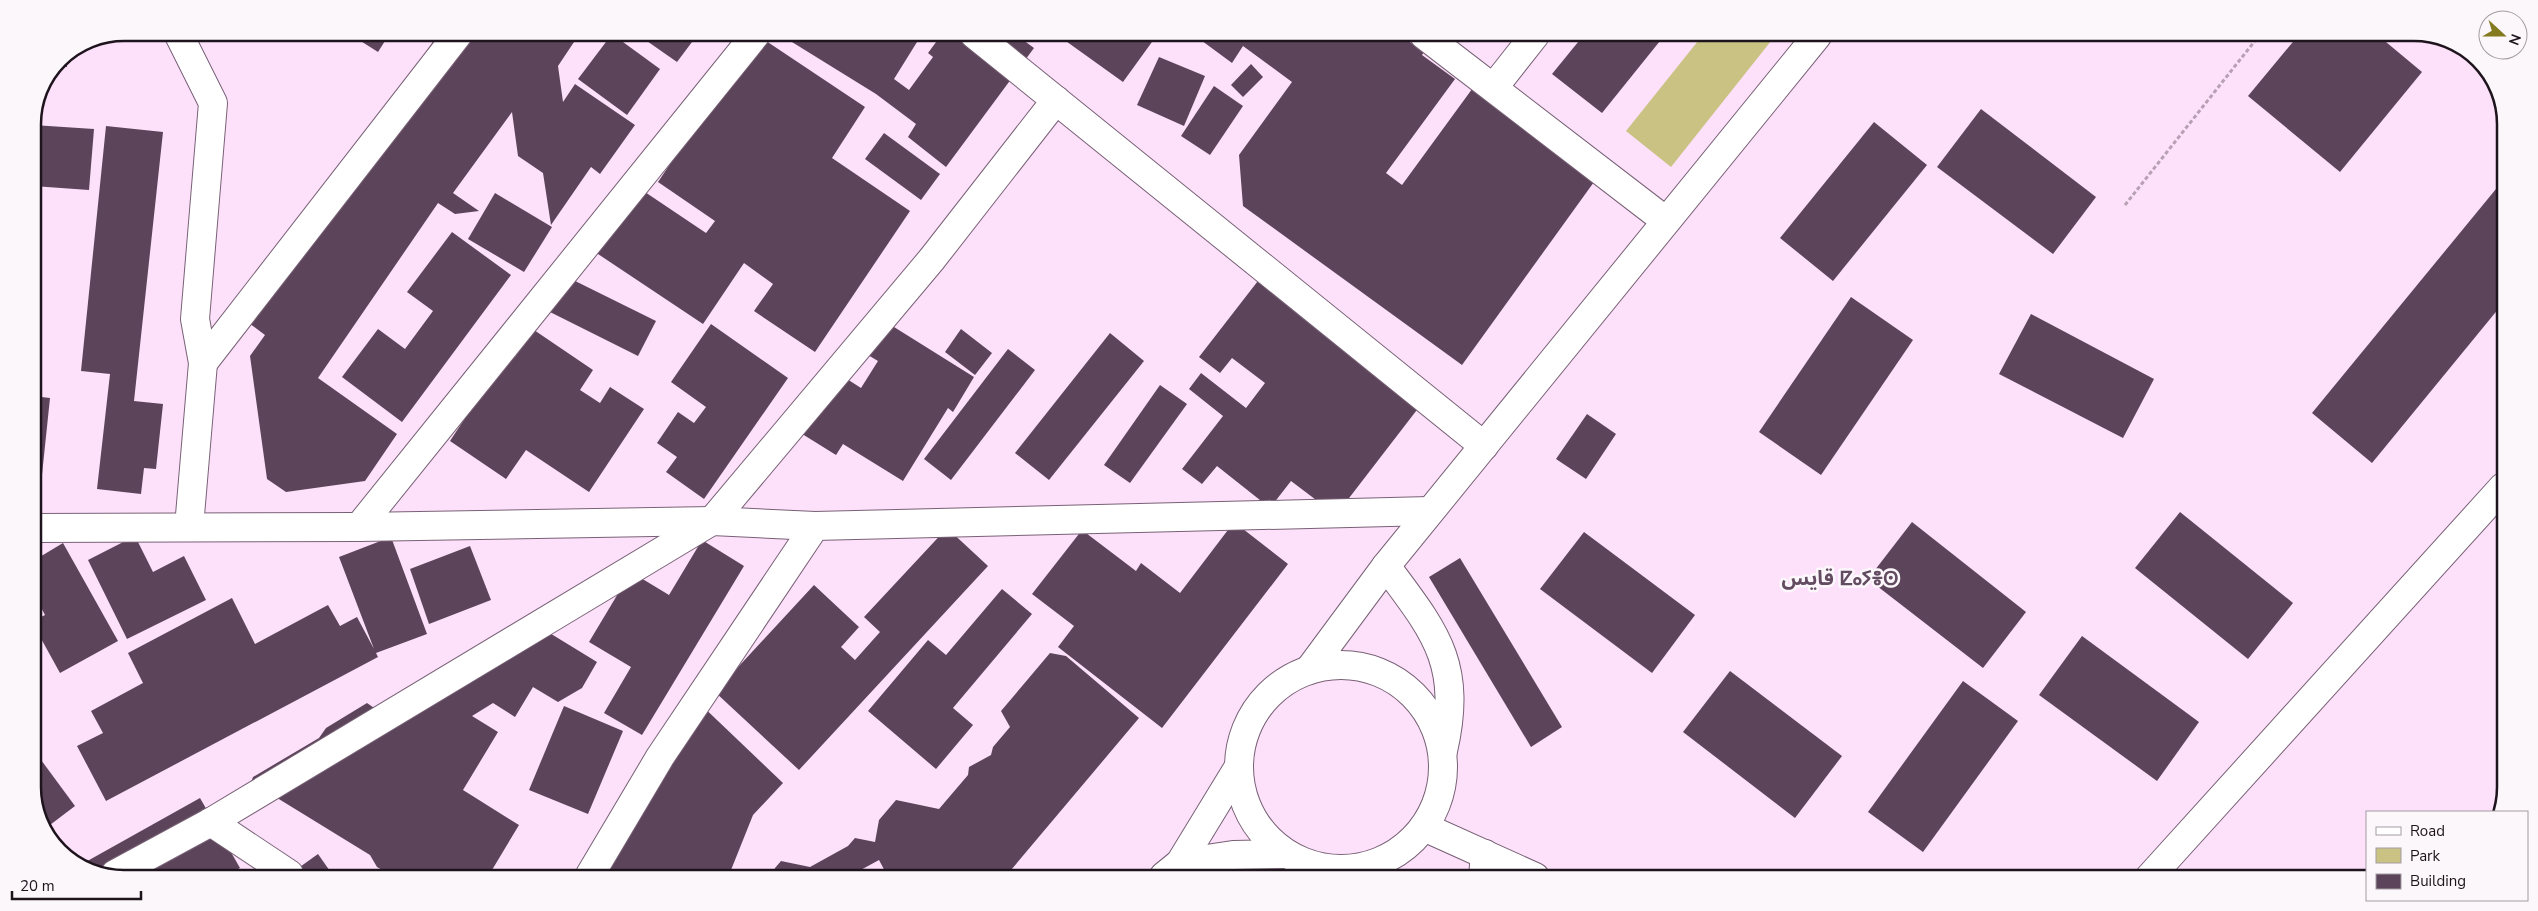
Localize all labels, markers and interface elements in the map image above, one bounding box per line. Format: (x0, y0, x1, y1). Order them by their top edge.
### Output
north arrow (2478, 10, 2528, 60)
text: N (2504, 31, 2525, 48)
district label: قايس ⵇⴰⵢⴻⵙ (1781, 565, 1899, 592)
legend (2366, 811, 2528, 901)
text: Road (2410, 821, 2445, 841)
text: Park (2410, 846, 2440, 866)
scale bar (12, 868, 141, 900)
text: Building (2410, 871, 2466, 891)
text: 20 m (20, 876, 55, 896)

